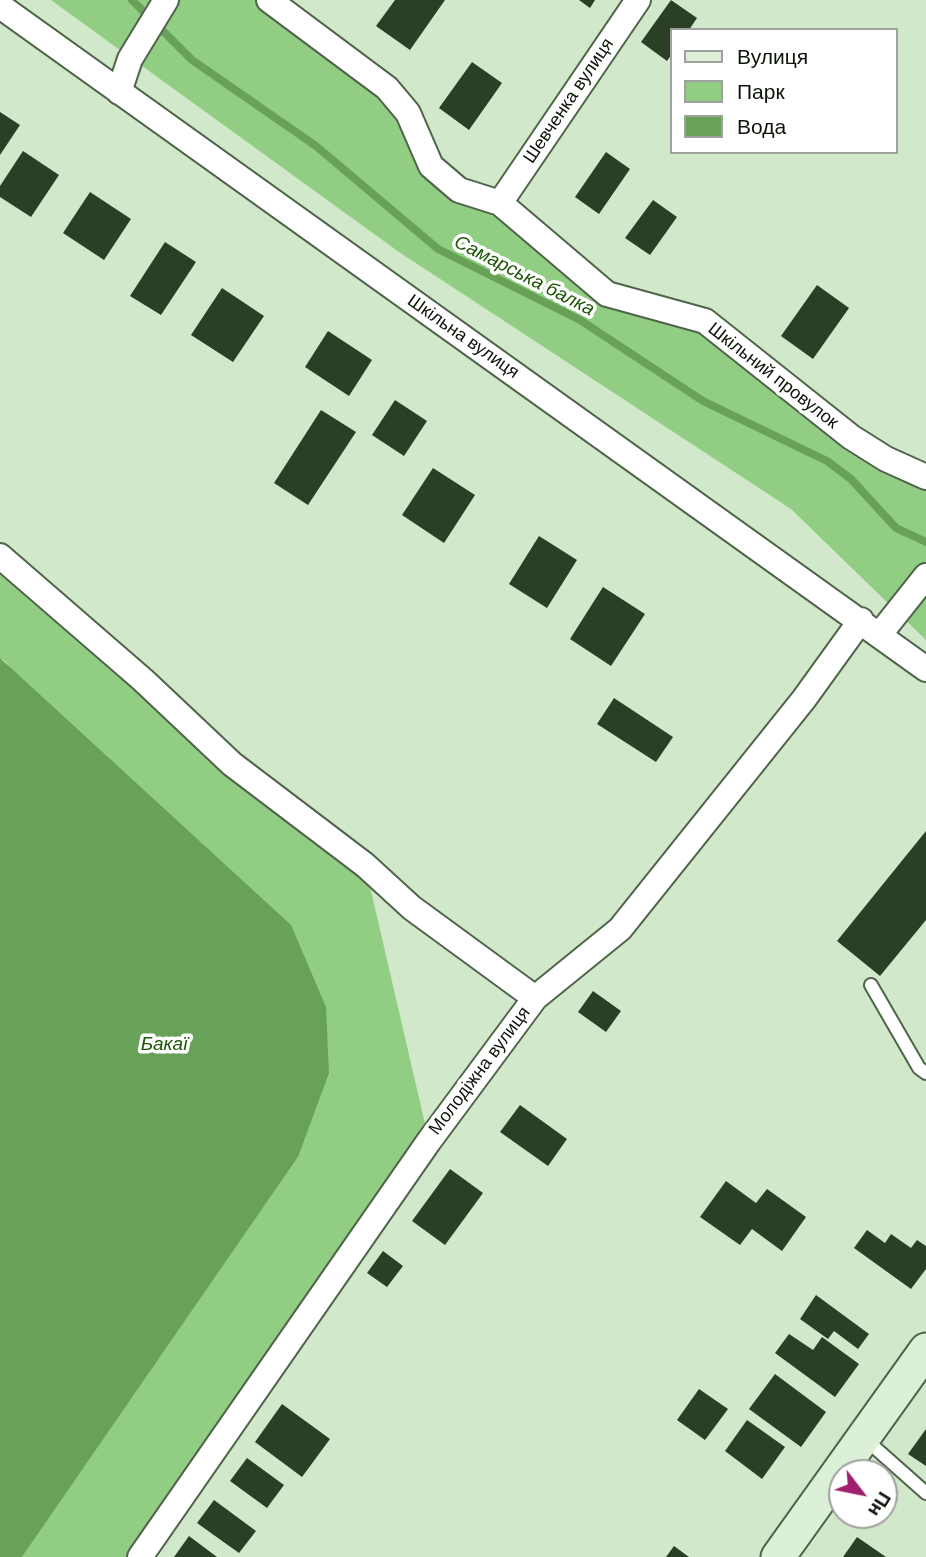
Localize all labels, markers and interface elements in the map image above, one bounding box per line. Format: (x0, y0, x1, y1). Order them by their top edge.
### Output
legend (670, 28, 898, 154)
street label: Шевченка вулиця (519, 34, 619, 168)
text: Вулиця (737, 45, 808, 68)
text: Парк (737, 80, 785, 103)
text: Вода (737, 115, 786, 138)
water label: Самарська балка (450, 231, 598, 321)
street label: Шкільна вулиця (403, 290, 523, 384)
street label: Шкільний провулок (704, 318, 842, 434)
street label: Молодіжна вулиця (425, 1003, 535, 1139)
water label: Бакаї (141, 1034, 187, 1056)
north arrow (828, 1459, 898, 1529)
text: Пн (864, 1488, 895, 1521)

